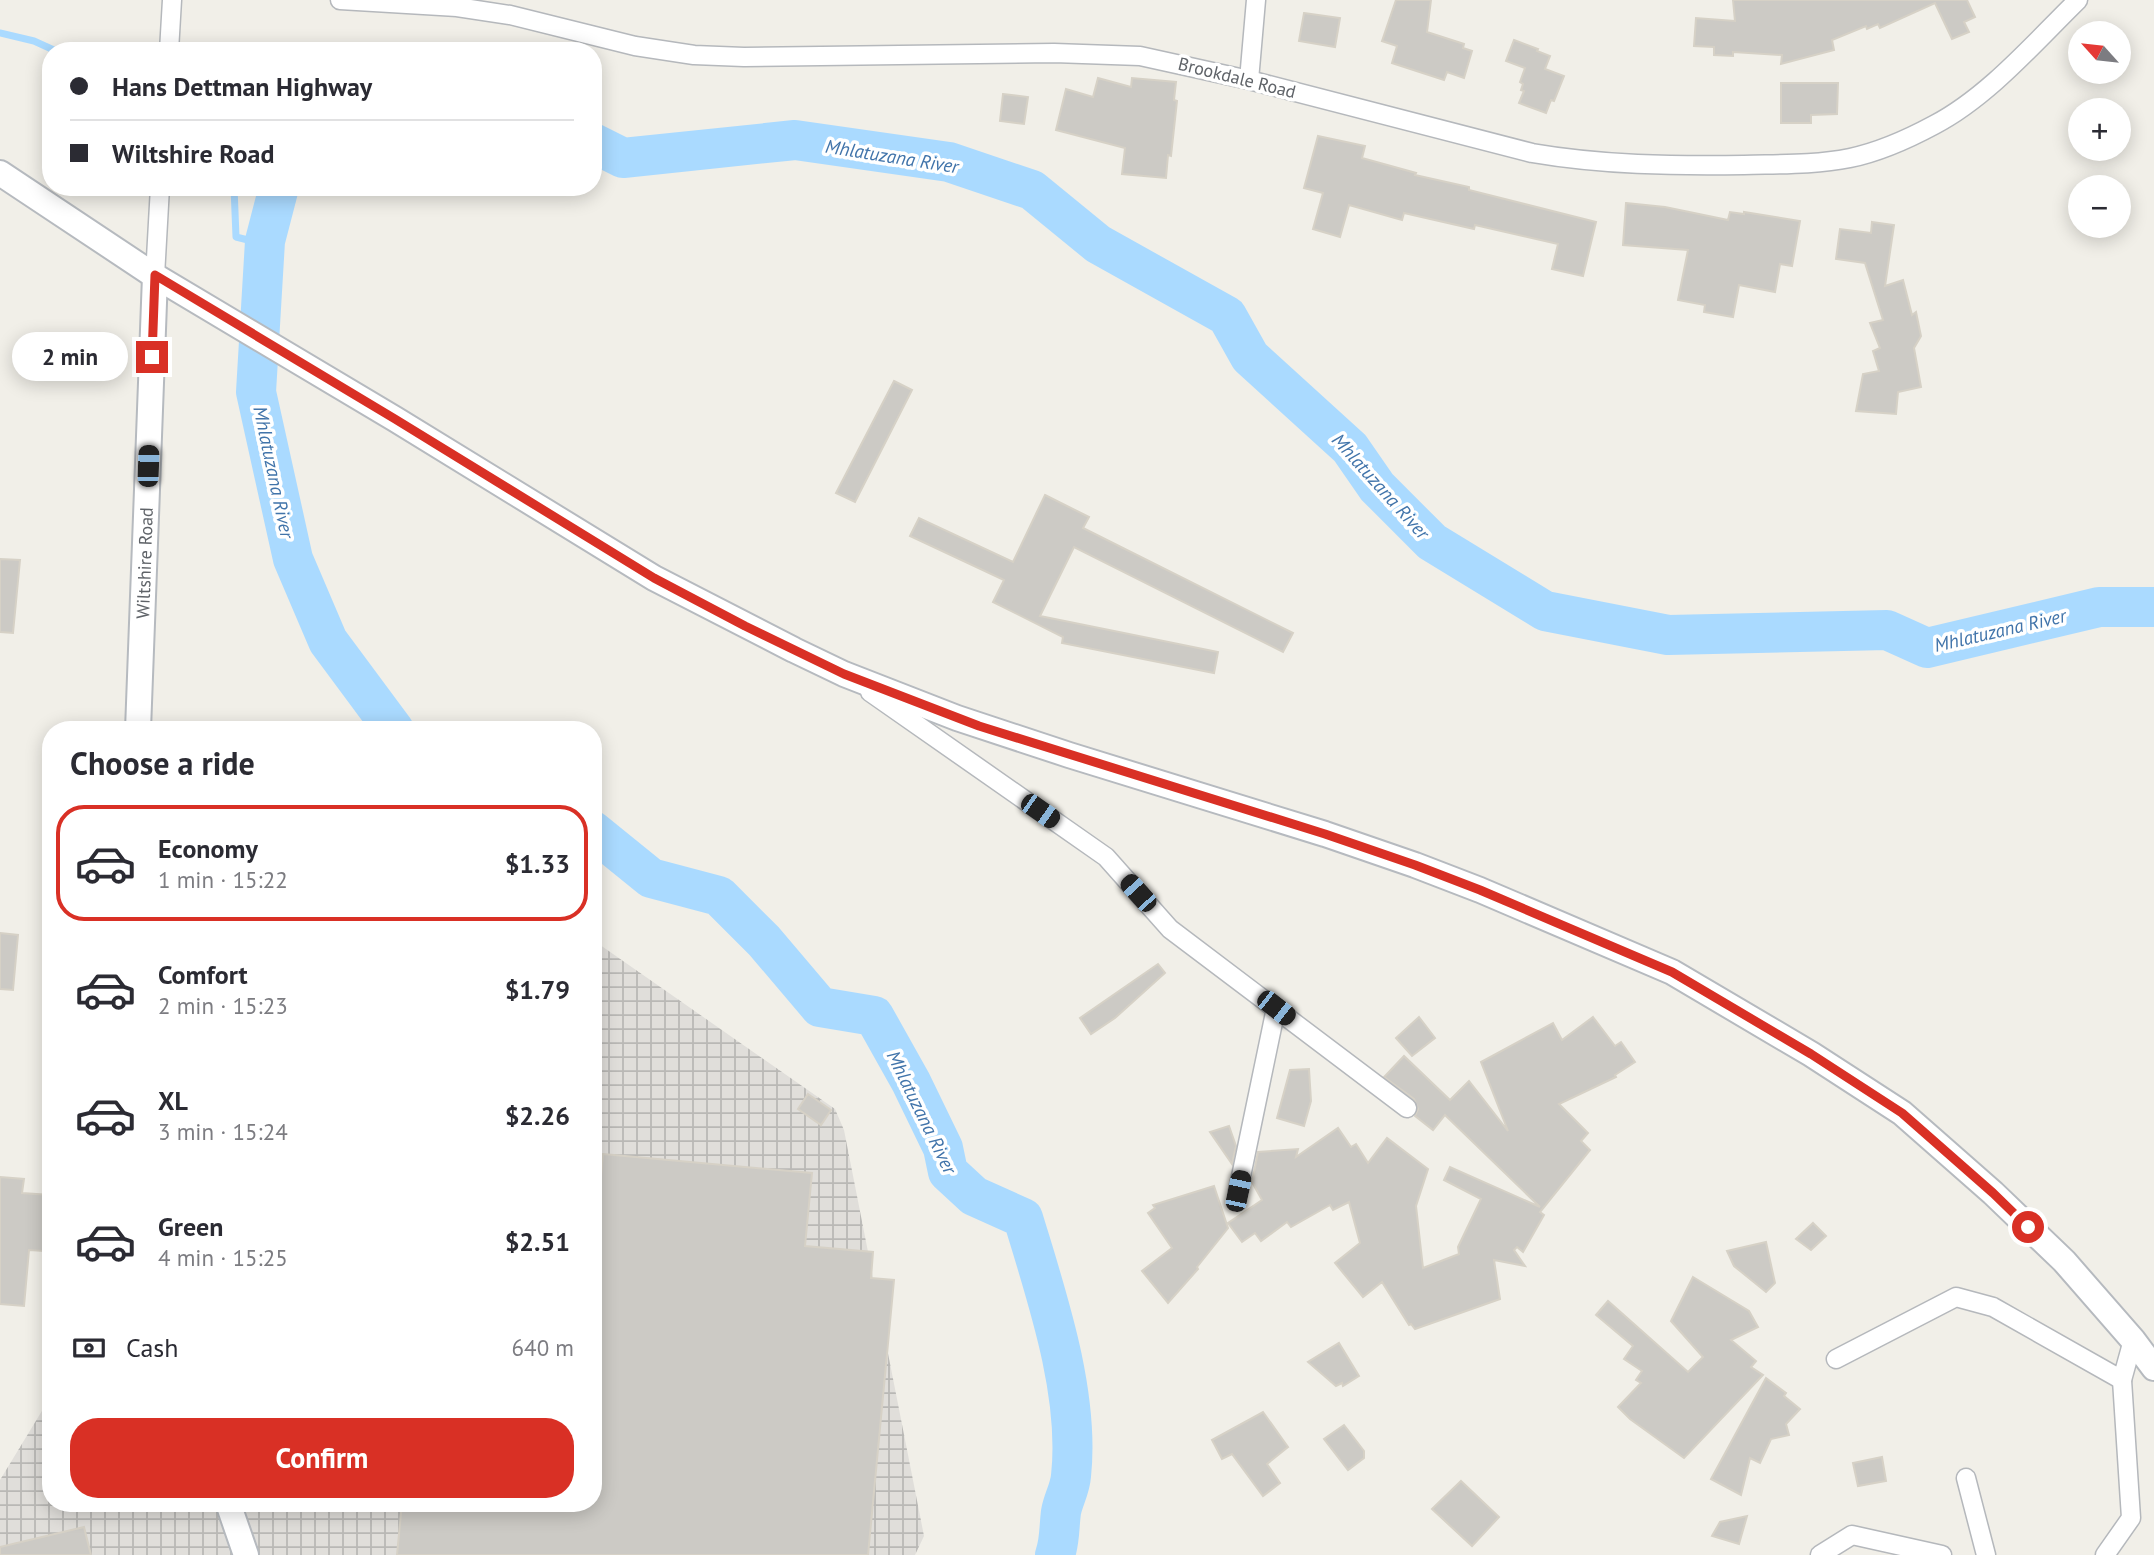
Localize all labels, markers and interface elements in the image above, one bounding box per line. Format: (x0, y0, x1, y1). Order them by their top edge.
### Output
north arrow (2068, 21, 2132, 84)
map controls (2068, 21, 2131, 238)
street label: Brookdale Road (1176, 52, 1298, 103)
text: Hans Dettman Highway (112, 70, 372, 103)
button: + (2068, 98, 2131, 161)
water label: Mhlatuzana River (824, 134, 962, 179)
text: Wiltshire Road (112, 137, 274, 170)
button: − (2068, 175, 2131, 238)
callout: 2 min (12, 332, 128, 382)
route end (136, 341, 168, 373)
text: 2 min (42, 342, 98, 371)
water label: Mhlatuzana River (248, 404, 300, 542)
water label: Mhlatuzana River (1327, 428, 1436, 545)
car (137, 445, 160, 487)
street label: Wiltshire Road (131, 507, 158, 619)
water label: Mhlatuzana River (1932, 603, 2070, 657)
text: Choose a ride (70, 742, 255, 784)
car (1017, 790, 1064, 832)
icon: car (74, 832, 137, 895)
text: Economy (158, 832, 258, 865)
text: $1.33 (505, 847, 570, 880)
text: 1 min · 15:22 (158, 865, 288, 894)
car (1117, 870, 1160, 916)
icon: car (74, 958, 137, 1021)
text: Comfort (158, 958, 248, 991)
text: $1.79 (505, 973, 570, 1006)
car (1253, 987, 1300, 1029)
text: 2 min · 15:23 (158, 991, 288, 1020)
water label: Mhlatuzana River (882, 1046, 963, 1179)
icon: car (74, 1084, 137, 1147)
text: XL (158, 1084, 188, 1117)
text: $2.26 (505, 1099, 570, 1132)
text: 3 min · 15:24 (158, 1117, 288, 1146)
car (1224, 1168, 1253, 1214)
icon: car (74, 1210, 137, 1273)
text: Green (158, 1210, 223, 1243)
route start (2012, 1211, 2044, 1243)
text: $2.51 (505, 1225, 570, 1258)
text: 4 min · 15:25 (158, 1243, 288, 1272)
icon: cash (70, 1329, 108, 1367)
text: Cash (126, 1331, 178, 1364)
text: 640 m (512, 1333, 574, 1362)
button: Confirm (70, 1418, 574, 1498)

